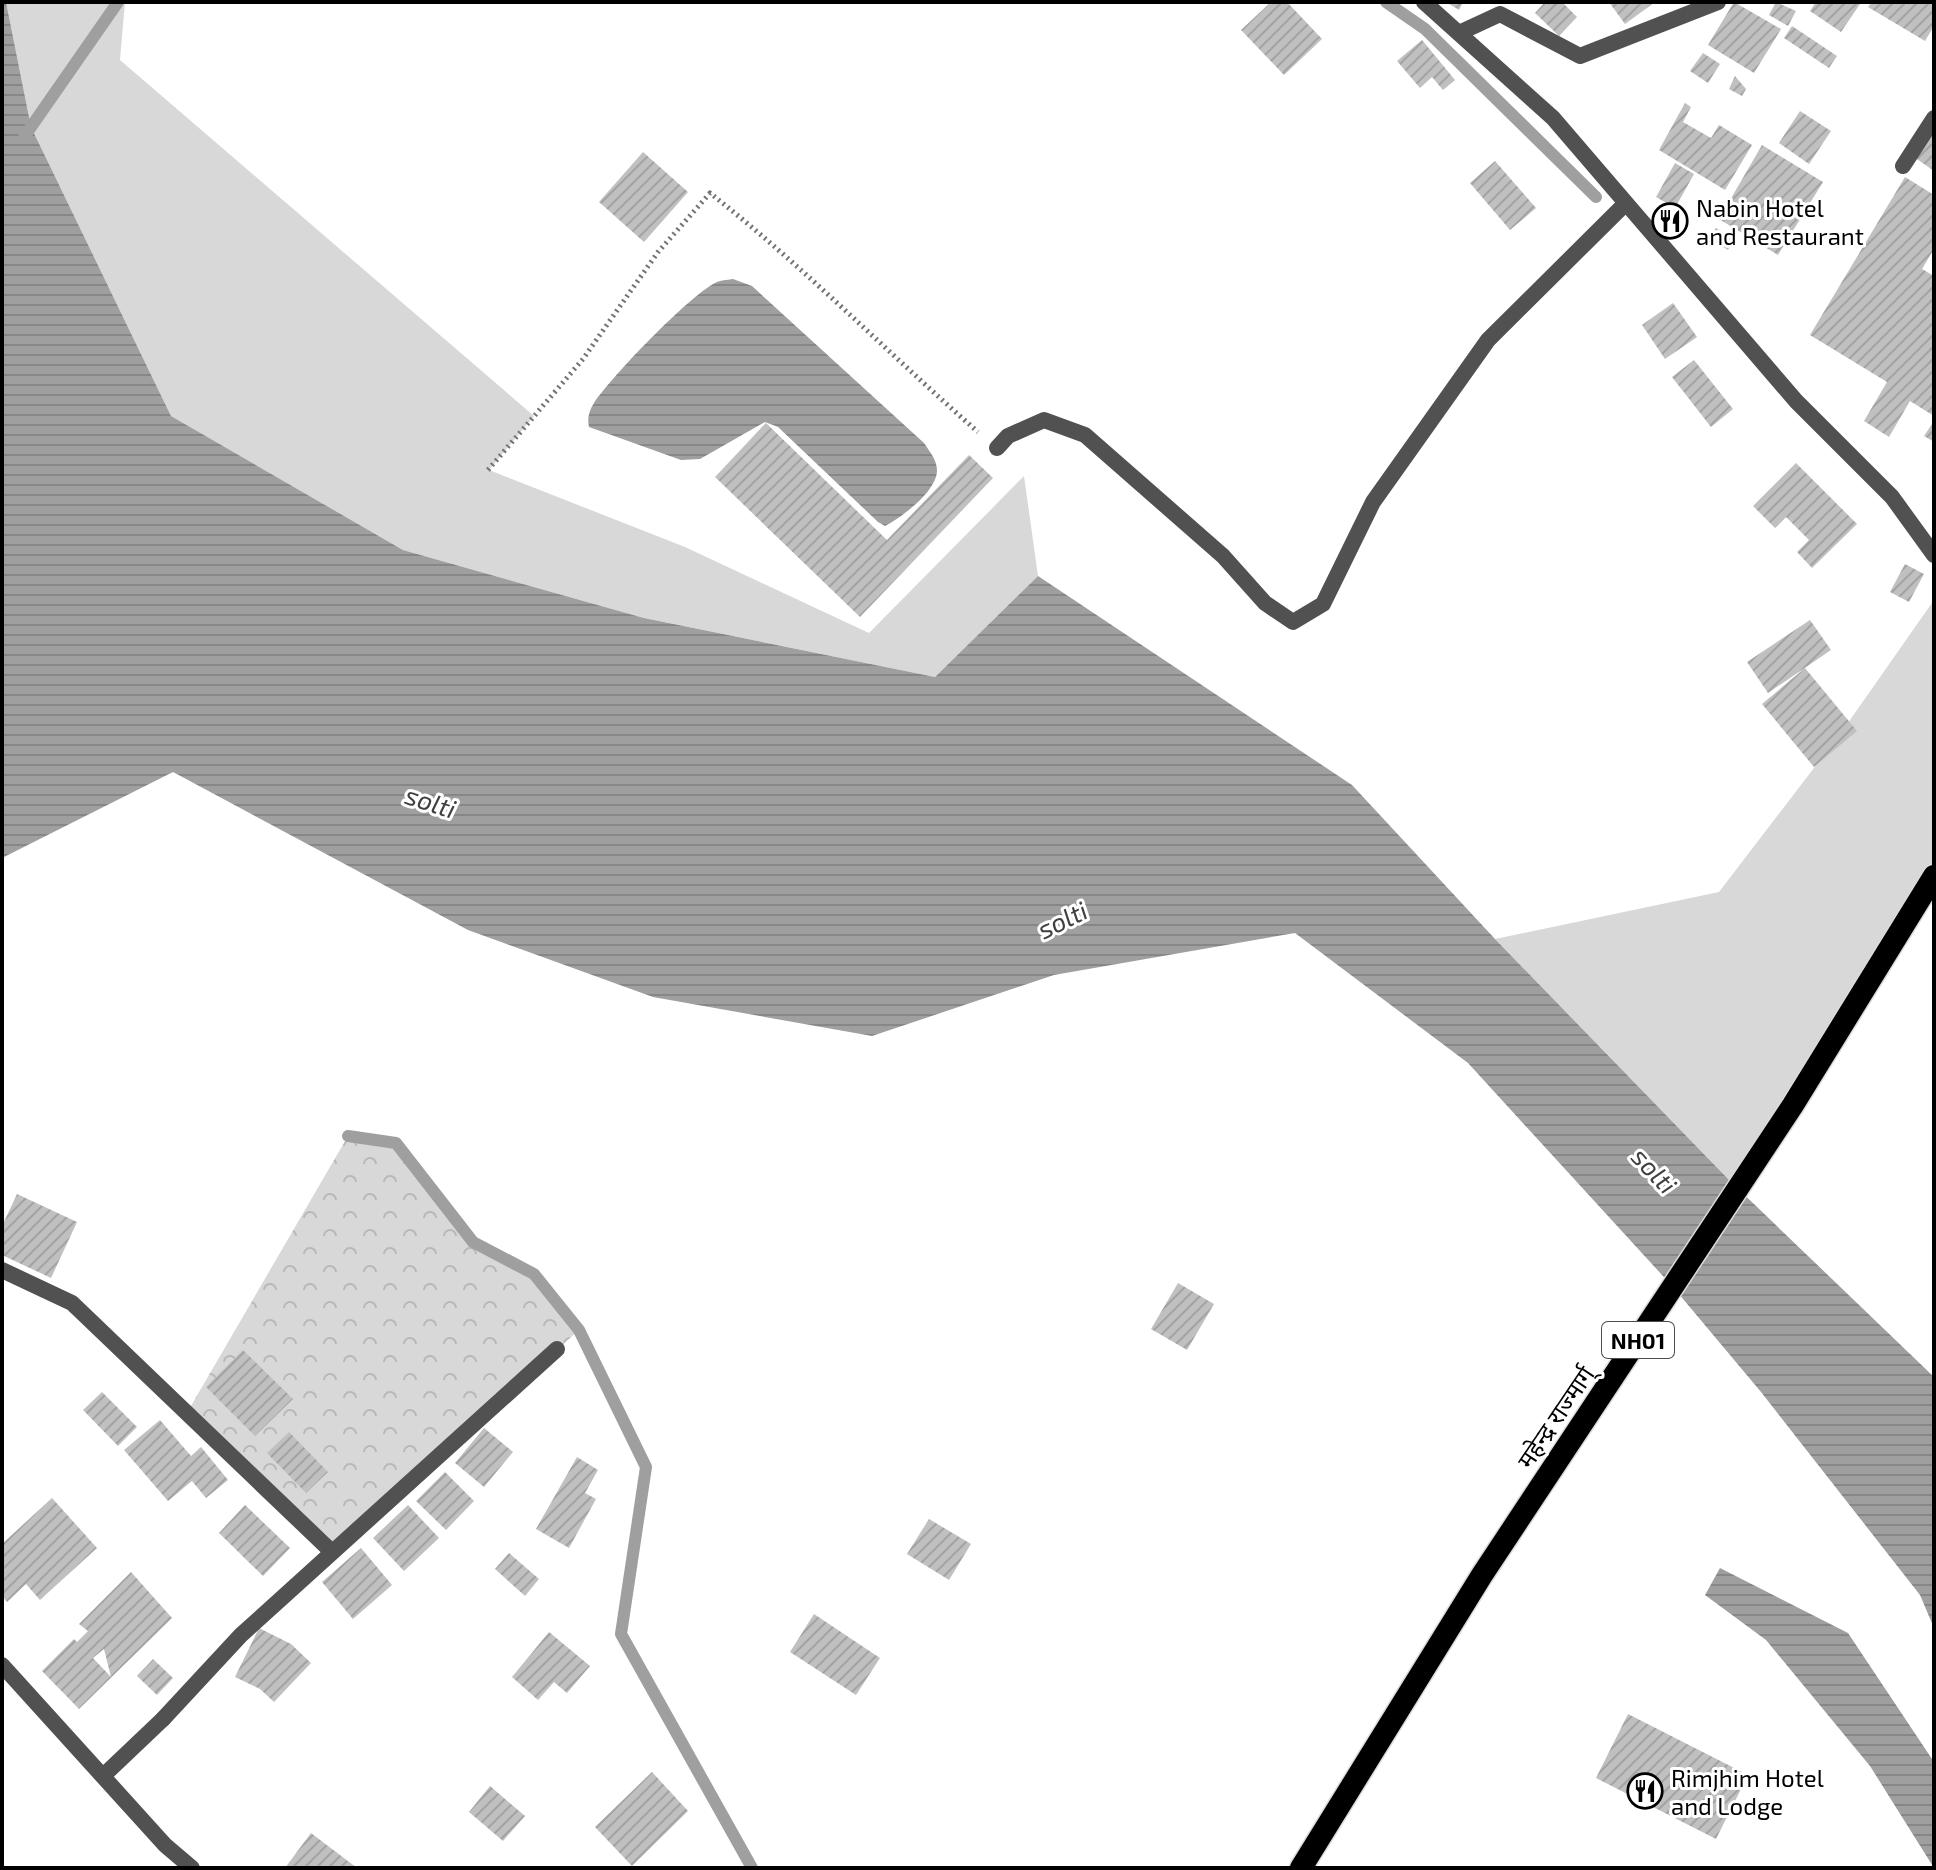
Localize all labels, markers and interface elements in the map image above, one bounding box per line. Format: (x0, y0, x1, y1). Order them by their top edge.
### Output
place label: Nabin Hotel and Restaurant (1696, 193, 1864, 250)
restaurant icon: Nabin Hotel and Restaurant (1651, 202, 1689, 240)
water label: solti (402, 778, 460, 824)
water label: solti (1032, 894, 1092, 944)
water label: solti (1626, 1141, 1684, 1199)
road number: NH01 (1602, 1322, 1674, 1358)
street label: महेन्द्र राज्मार्ग् (1510, 1357, 1603, 1474)
place label: Rimjhim Hotel and Lodge (1671, 1763, 1824, 1820)
restaurant icon: Rimjhim Hotel and Lodge (1626, 1772, 1664, 1810)

